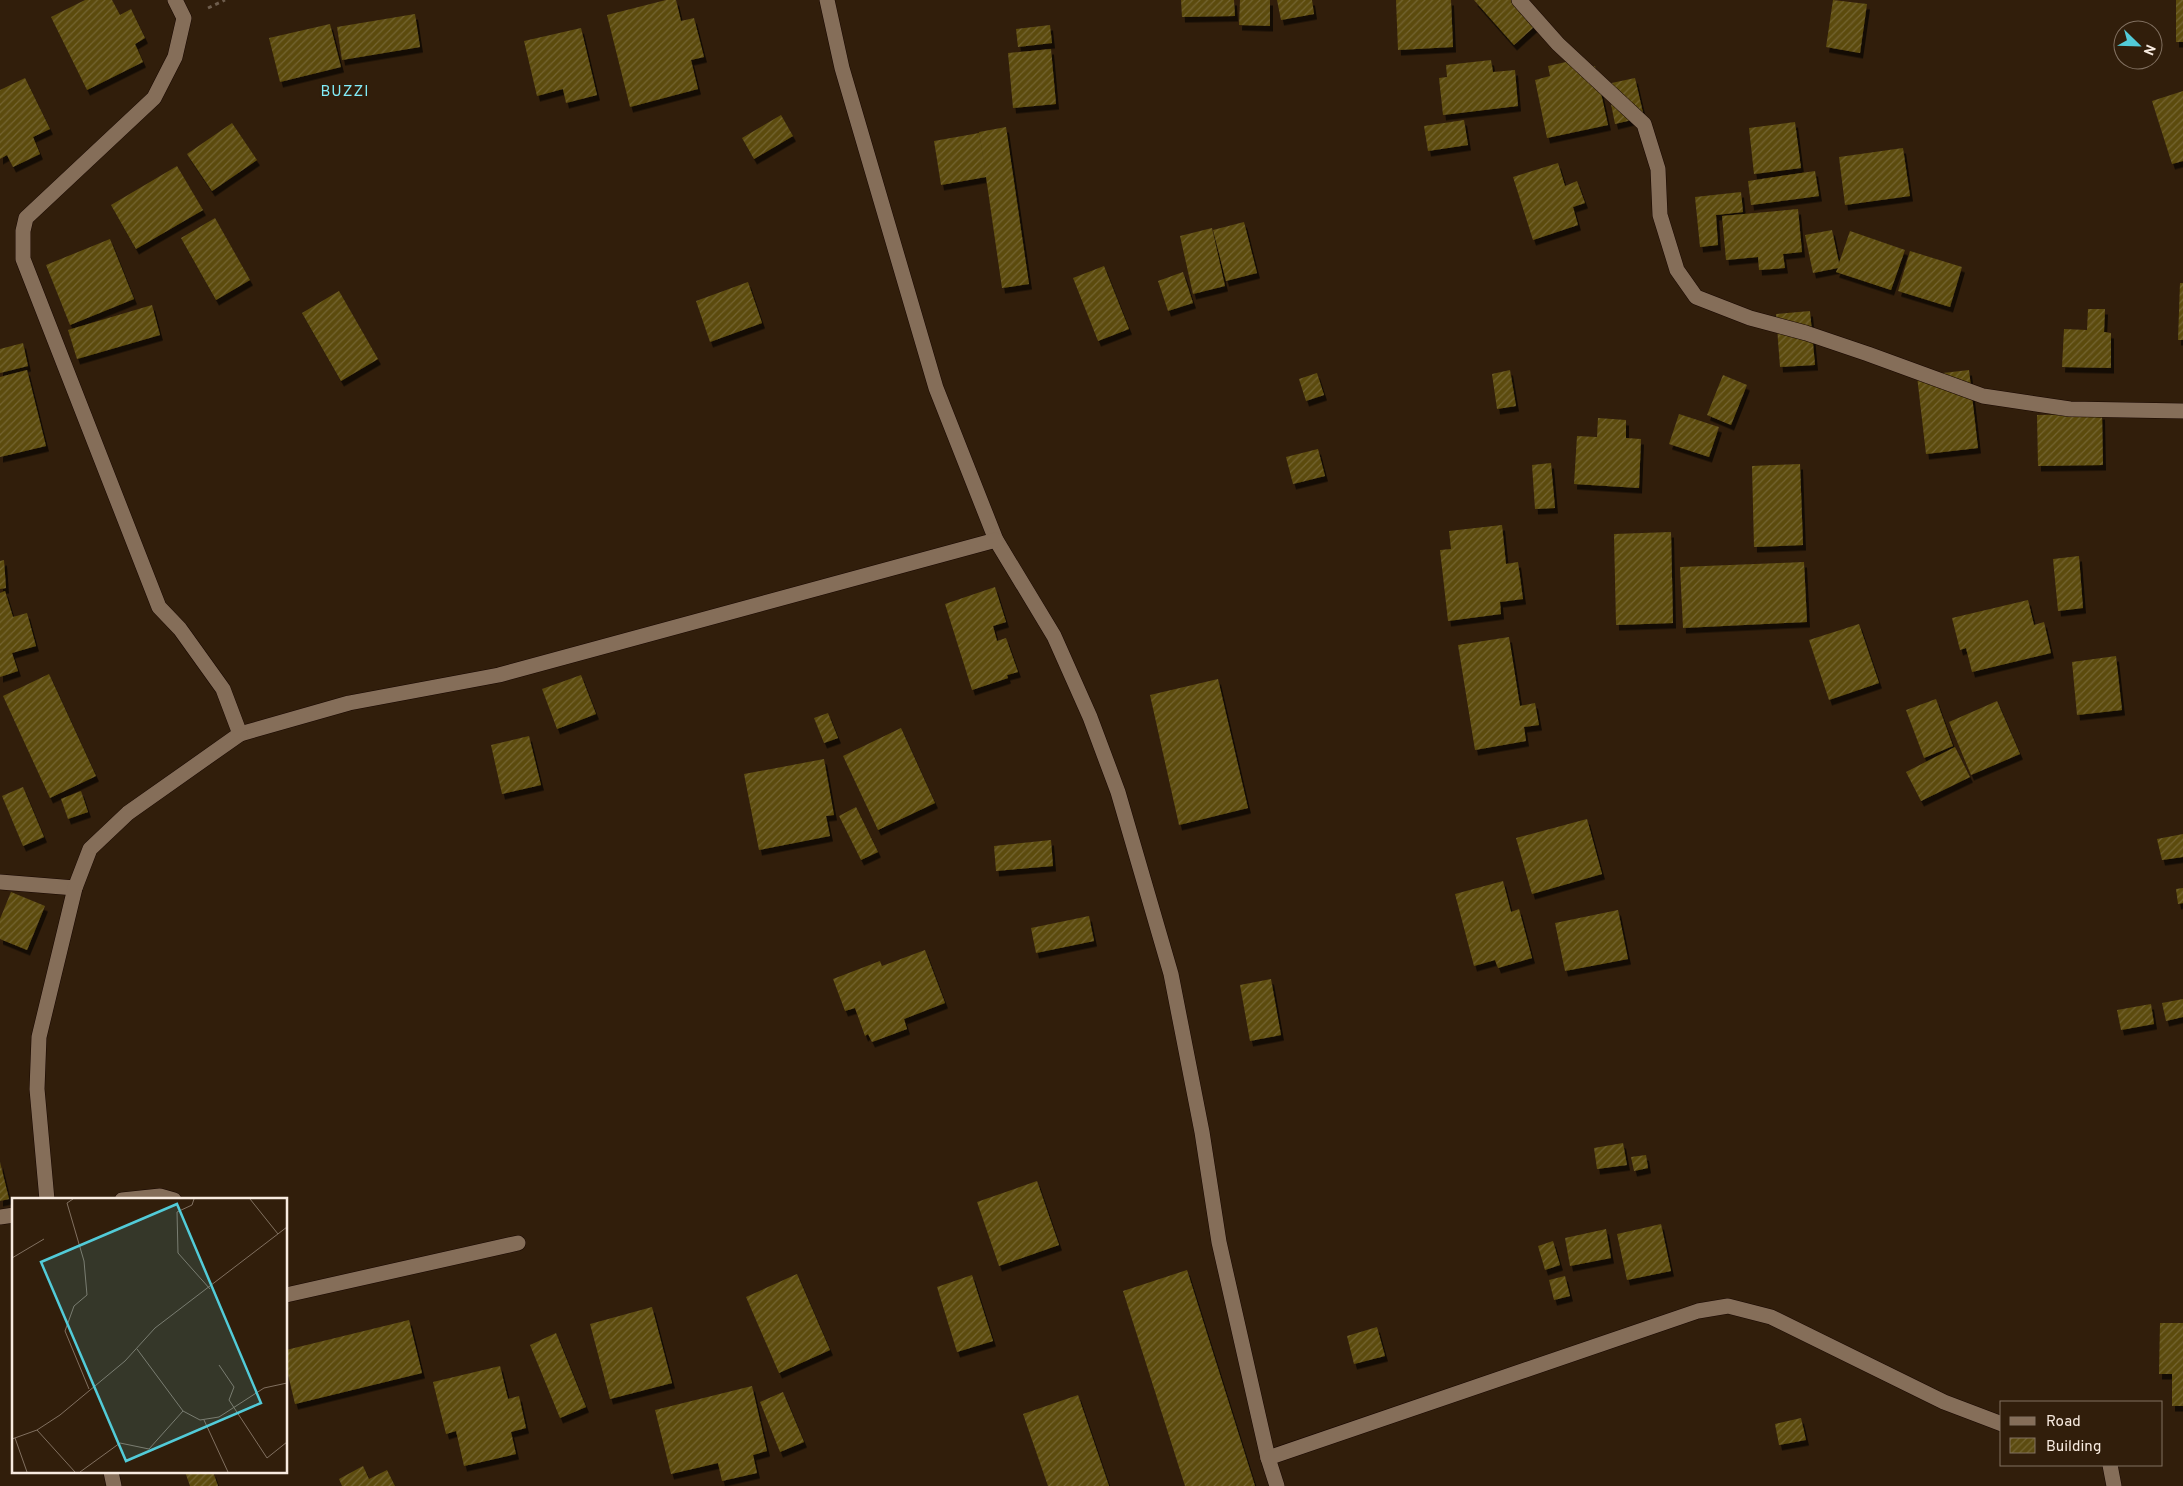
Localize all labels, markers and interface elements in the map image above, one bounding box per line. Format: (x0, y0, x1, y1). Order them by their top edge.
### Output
north arrow (2113, 20, 2163, 70)
text: N (2139, 42, 2158, 57)
district label: BUZZI (321, 83, 369, 102)
inset map (12, 1198, 288, 1474)
legend (2000, 1401, 2163, 1466)
text: Road (2046, 1413, 2081, 1432)
text: Building (2046, 1438, 2101, 1457)

